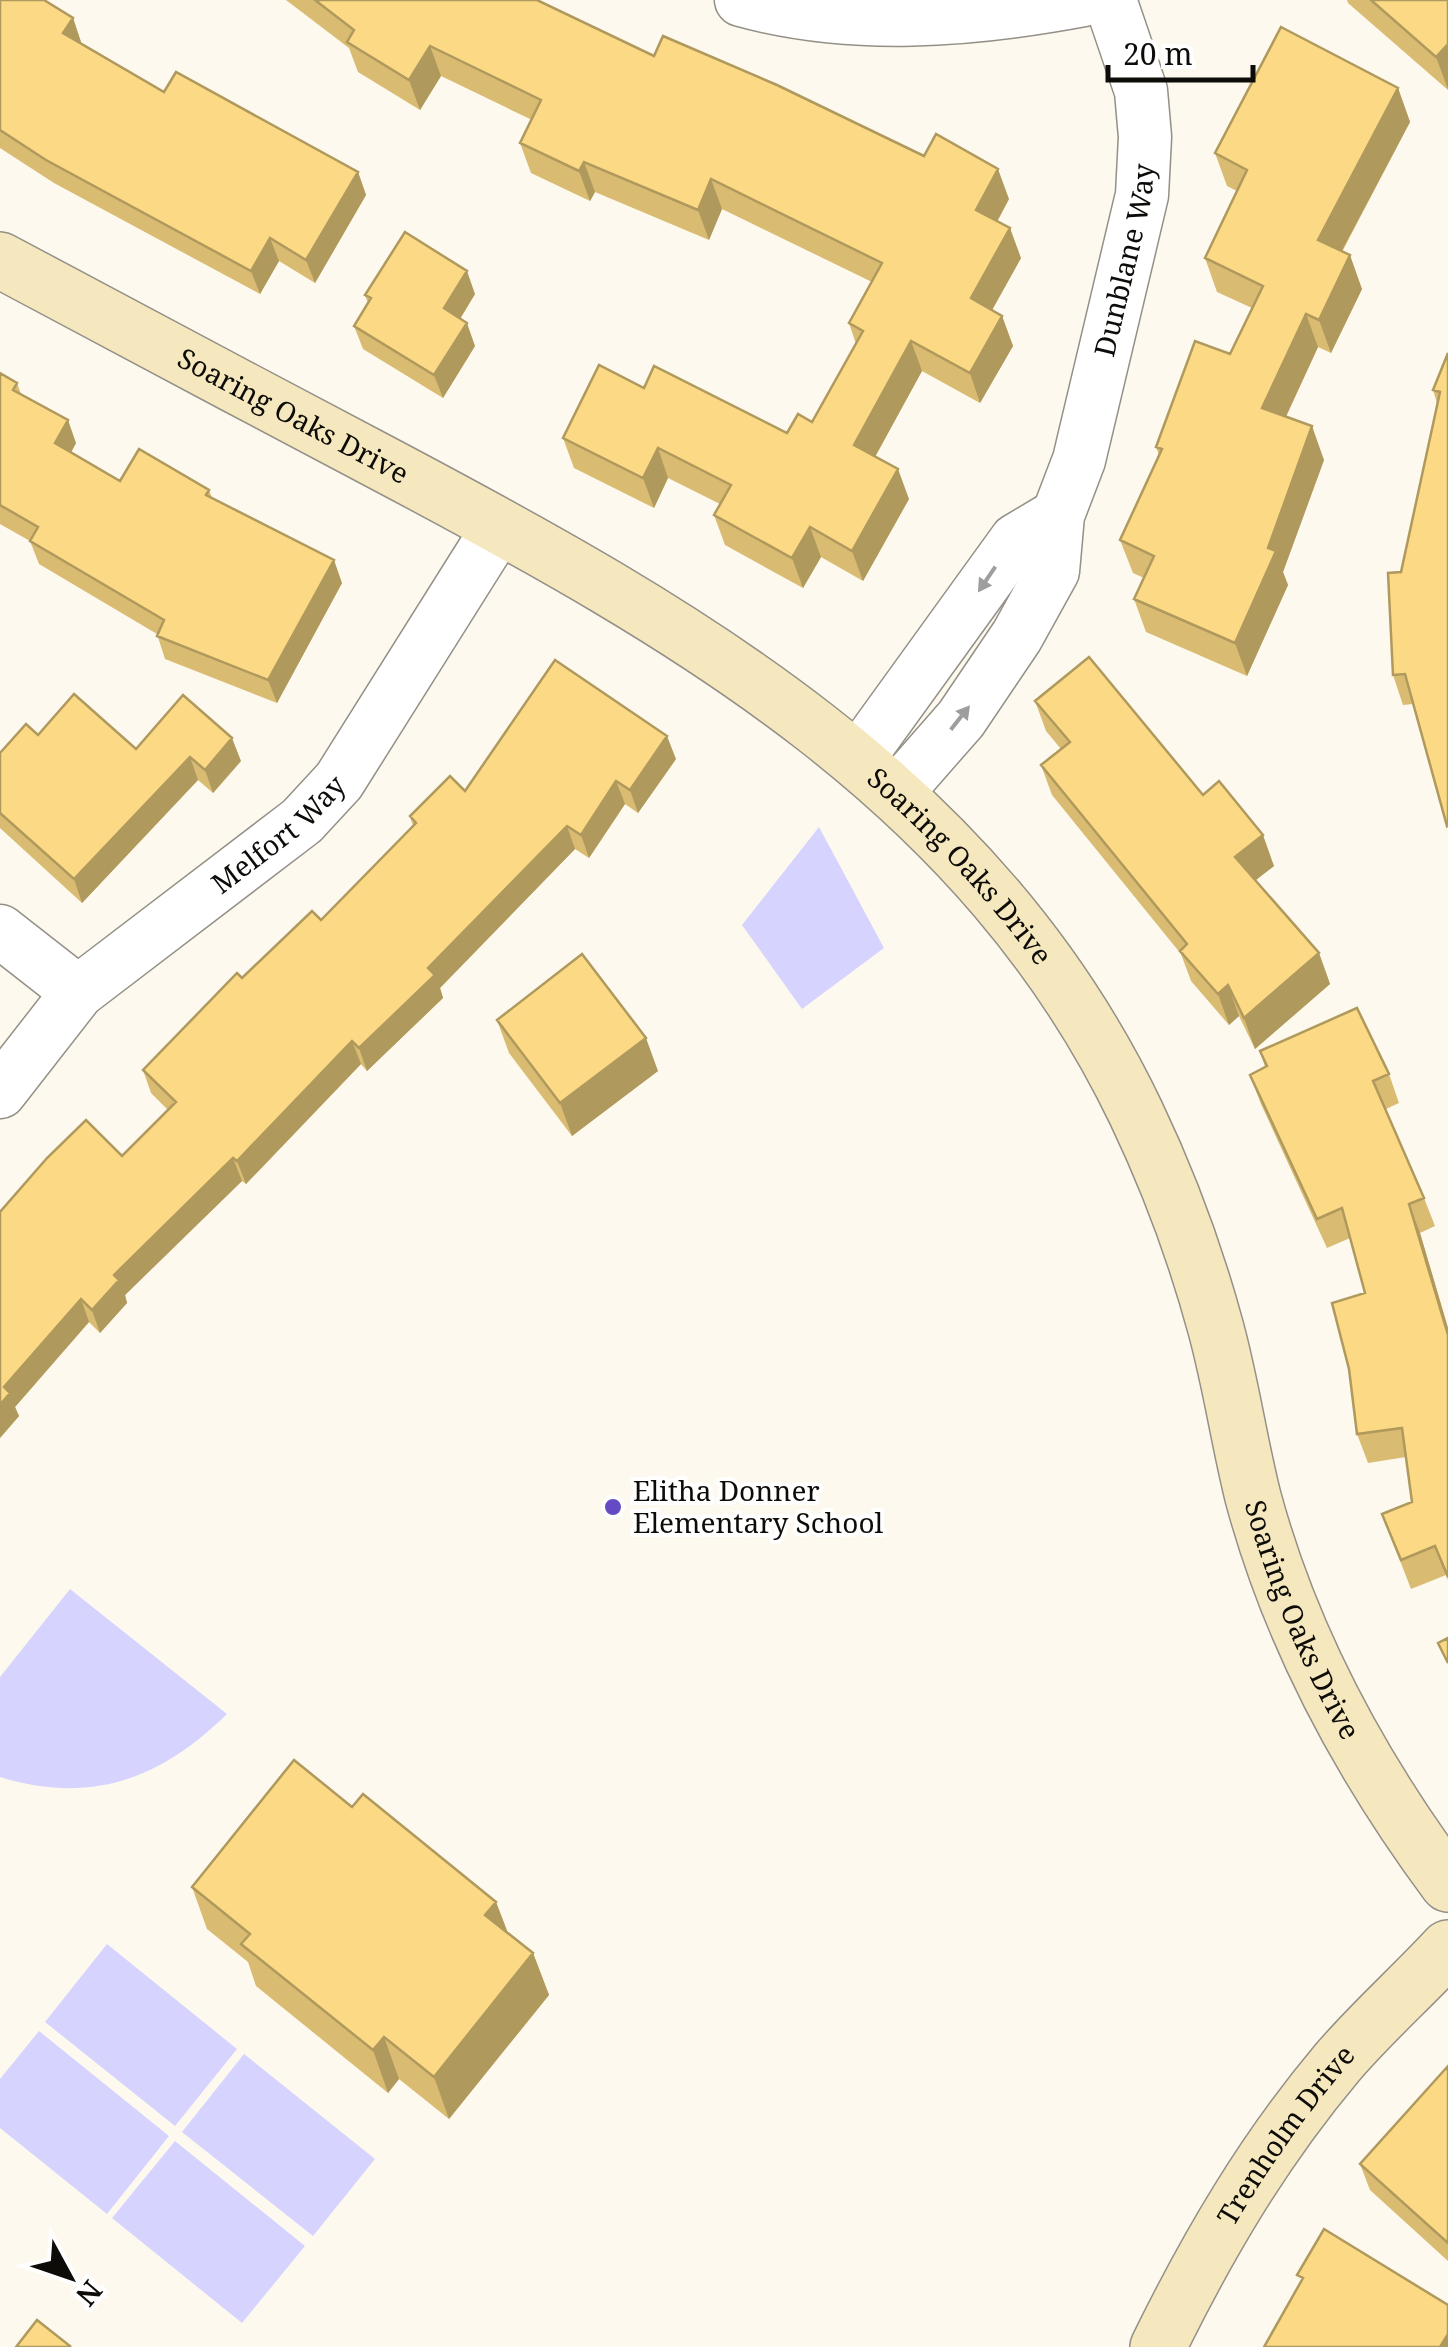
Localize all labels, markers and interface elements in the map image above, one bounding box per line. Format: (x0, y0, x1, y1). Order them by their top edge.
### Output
scale bar (1108, 20, 1253, 82)
text: 20 m (1123, 33, 1193, 74)
street label: Dunblane Way (1084, 163, 1162, 360)
street label: Soaring Oaks Drive (171, 338, 416, 492)
one-way arrow (978, 566, 997, 593)
one-way arrow (950, 705, 970, 731)
street label: Soaring Oaks Drive (860, 759, 1062, 972)
street label: Melfort Way (203, 766, 353, 902)
place label: Elitha Donner Elementary School (633, 1471, 884, 1541)
marker: Elitha Donner Elementary School (602, 1496, 624, 1518)
street label: Soaring Oaks Drive (1237, 1496, 1370, 1746)
street label: Trenholm Drive (1208, 2036, 1362, 2232)
north arrow (20, 2227, 120, 2327)
text: N (68, 2273, 112, 2314)

